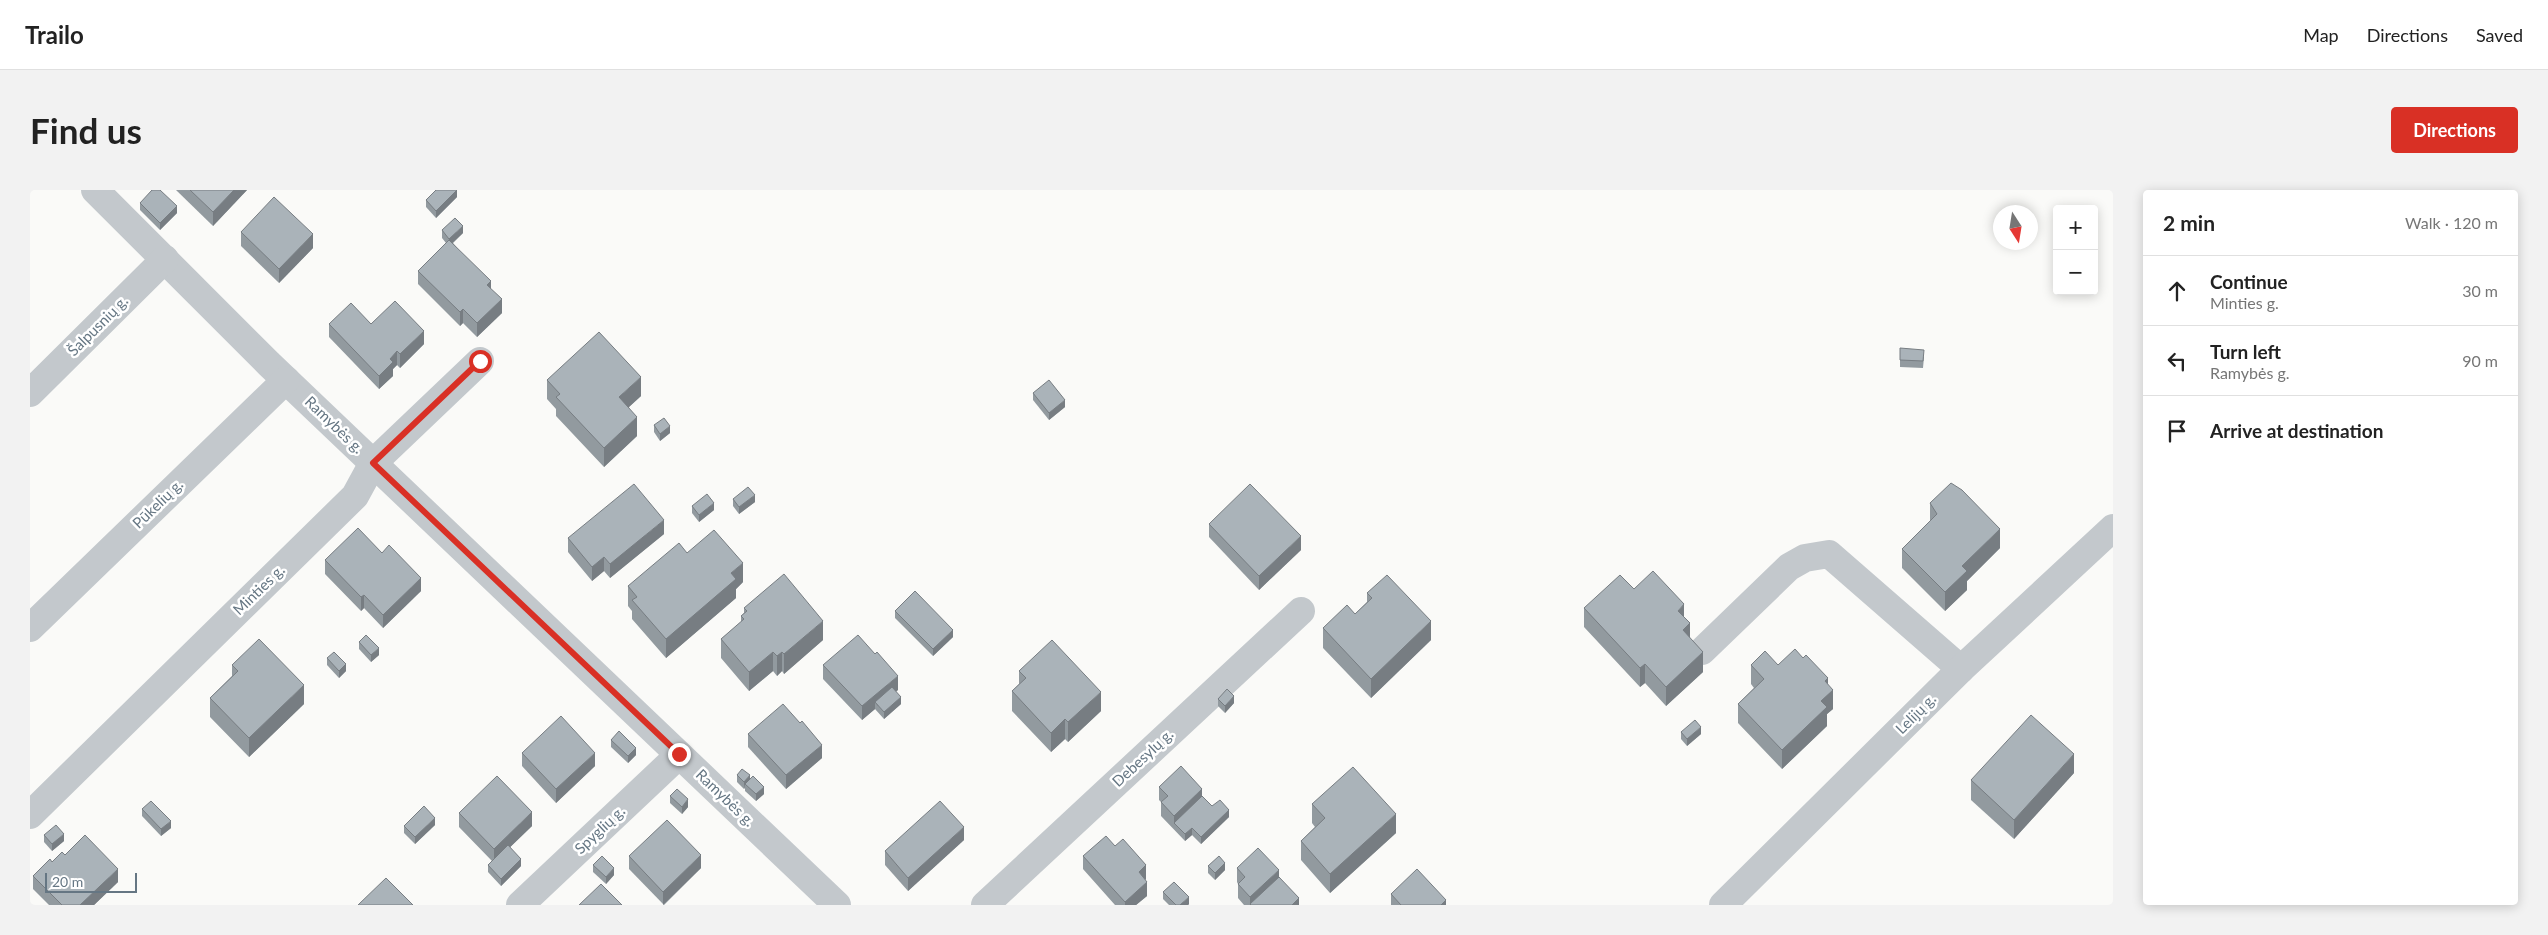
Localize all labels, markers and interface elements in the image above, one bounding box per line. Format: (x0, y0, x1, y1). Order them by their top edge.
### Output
text: Trailo (25, 20, 84, 49)
text: Map (2303, 24, 2339, 46)
text: Directions (2367, 24, 2448, 46)
text: Saved (2476, 24, 2523, 46)
button: Directions (2391, 107, 2518, 153)
text: Find us (30, 109, 142, 151)
north arrow (1993, 205, 2038, 250)
map controls (2053, 205, 2098, 295)
button: + (2053, 205, 2098, 250)
text: 2 min (2163, 210, 2215, 235)
text: Walk · 120 m (2405, 213, 2498, 232)
button: − (2053, 250, 2098, 295)
text: Continue (2210, 270, 2288, 293)
icon: ahead (2163, 277, 2191, 305)
text: 30 m (2462, 281, 2498, 300)
street label: Šalpusnių g. (63, 291, 131, 359)
text: Minties g. (2210, 293, 2279, 312)
text: Turn left (2210, 340, 2281, 363)
icon: left (2163, 347, 2191, 375)
route start (469, 350, 492, 373)
text: 90 m (2462, 351, 2498, 370)
text: Ramybės g. (2210, 363, 2290, 382)
street label: Ramybės g. (302, 392, 368, 457)
icon: arrive (2163, 417, 2191, 445)
text: Arrive at destination (2210, 419, 2383, 442)
street label: Pūkelių g. (128, 475, 186, 532)
street label: Minties g. (229, 560, 288, 618)
street label: Lelijų g. (1891, 689, 1939, 737)
street label: Debesylų g. (1108, 725, 1177, 790)
route end (668, 743, 691, 766)
street label: Ramybės g. (693, 765, 759, 830)
street label: Spyglių g. (570, 801, 628, 857)
scale bar (45, 870, 138, 893)
text: 20 m (52, 873, 83, 890)

